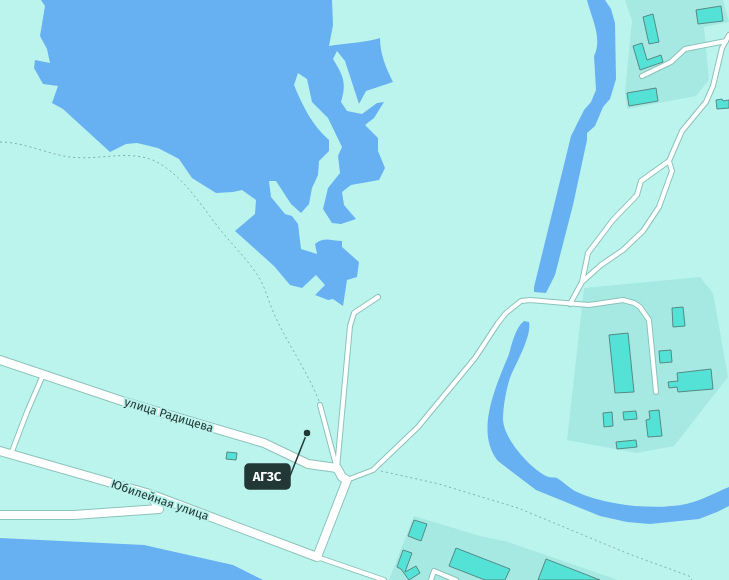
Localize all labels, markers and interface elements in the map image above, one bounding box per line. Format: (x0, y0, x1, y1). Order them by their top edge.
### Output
street label: улица Радищева (123, 395, 215, 435)
callout: АГЗС (245, 464, 290, 489)
text: АГЗС (252, 469, 282, 484)
street label: Юбилейная улица (109, 477, 211, 523)

